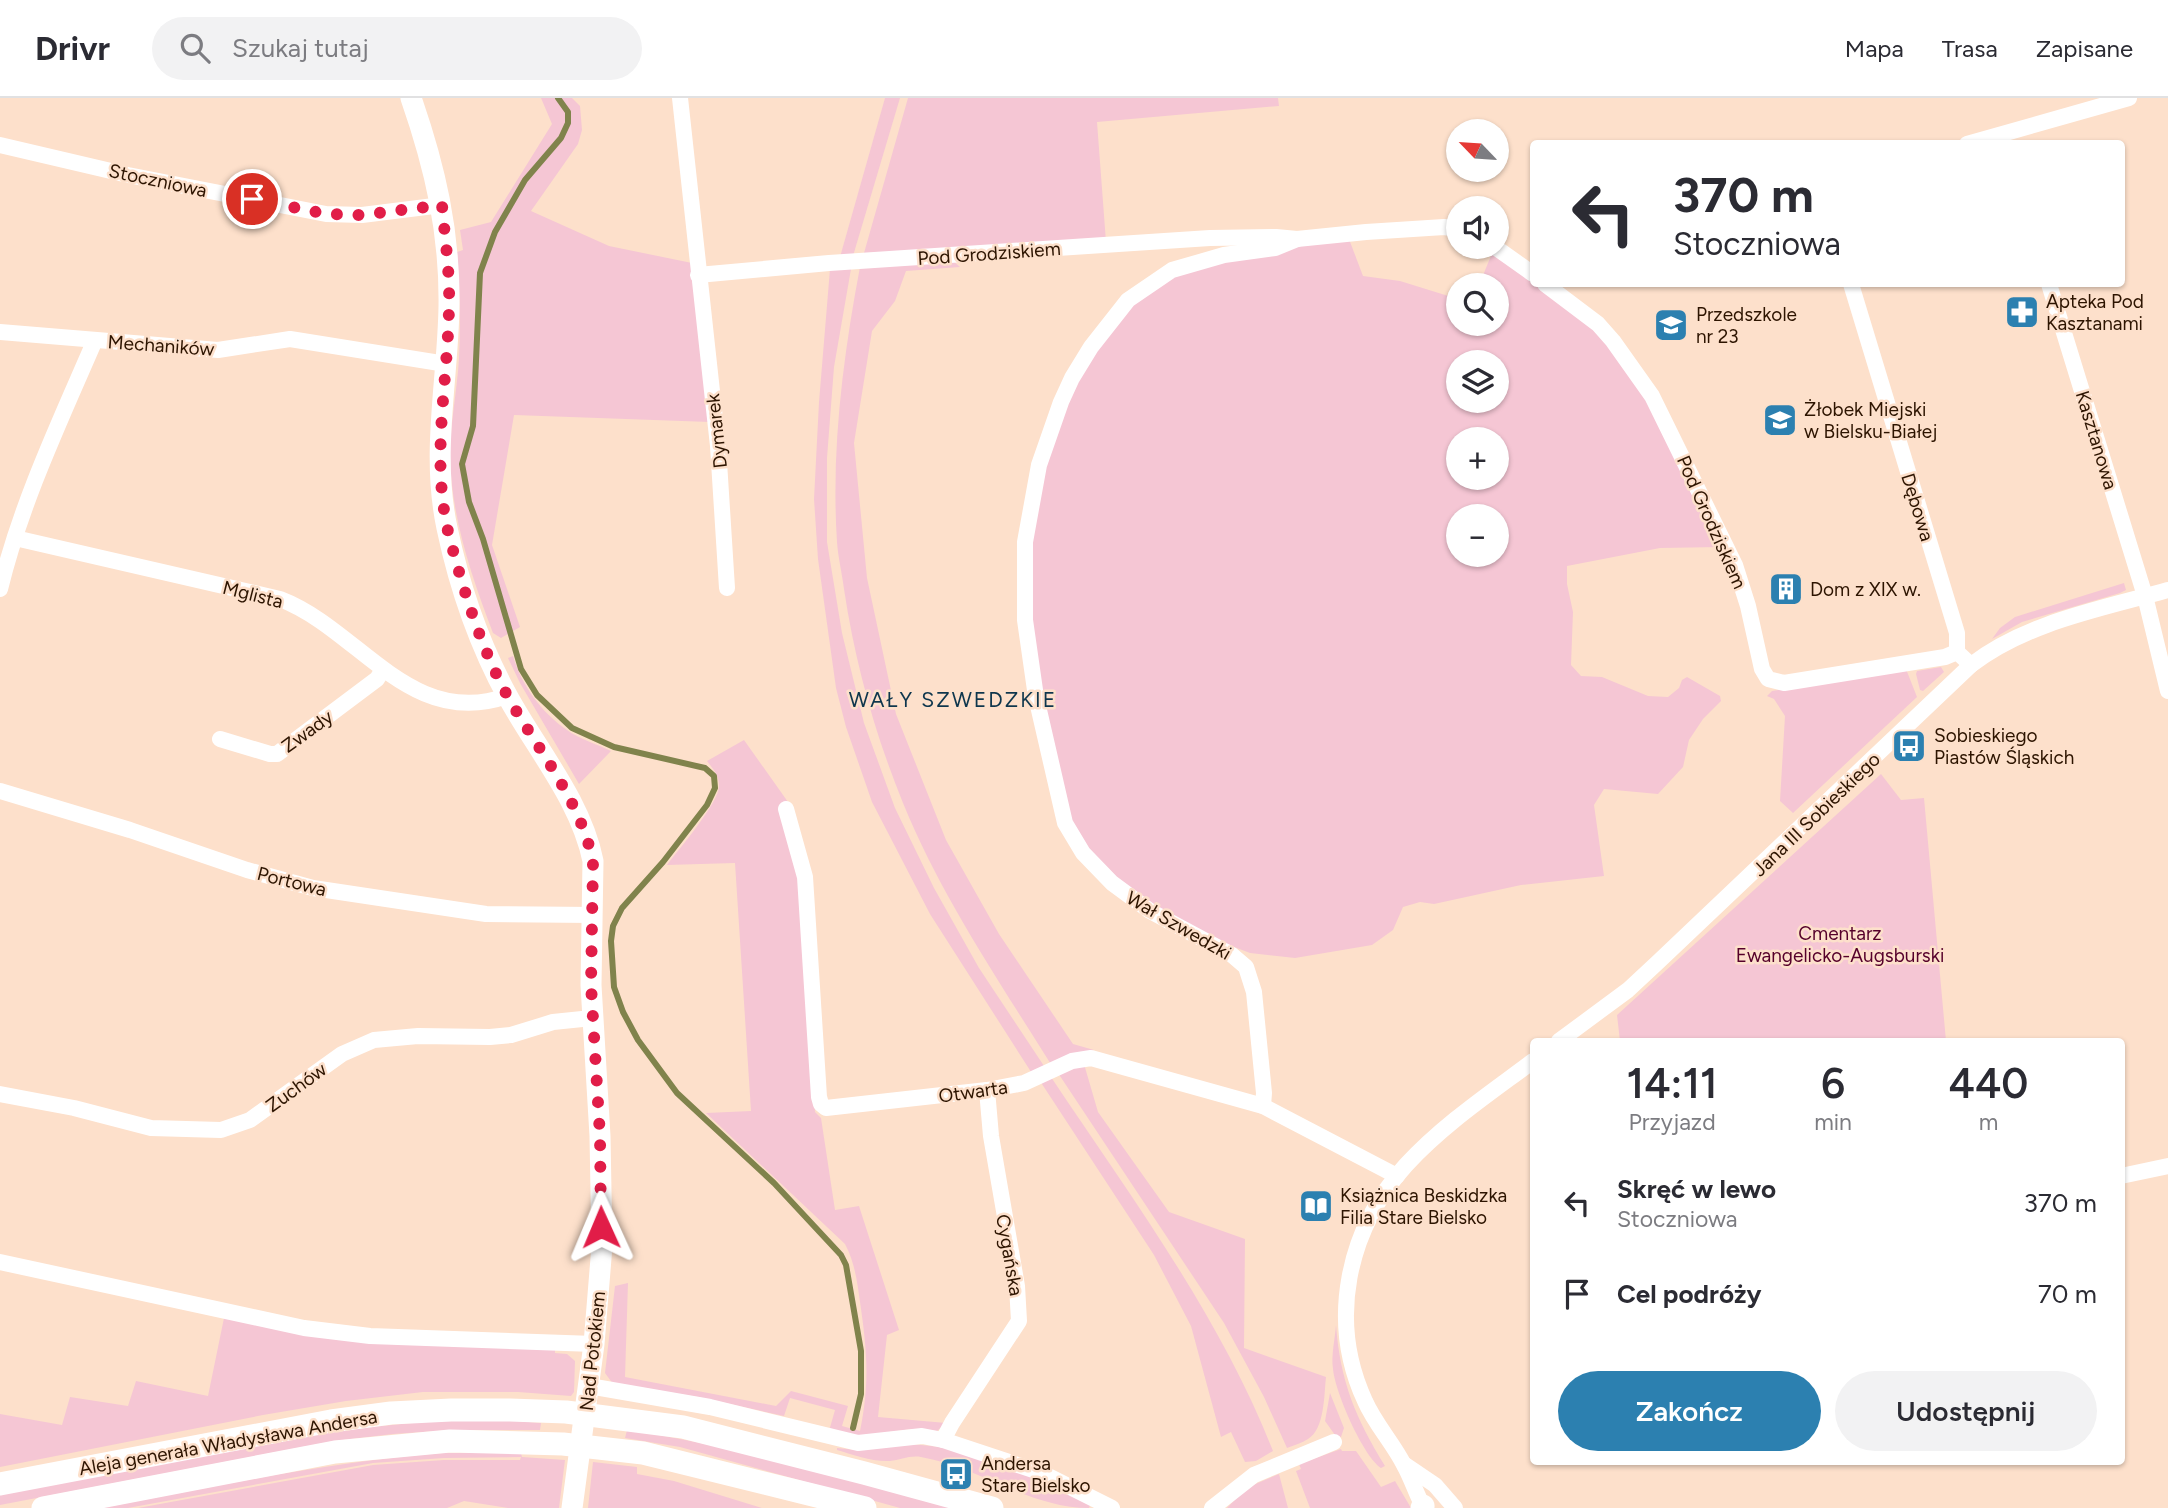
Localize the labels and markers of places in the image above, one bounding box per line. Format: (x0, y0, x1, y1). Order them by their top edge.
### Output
pin (222, 169, 282, 229)
place label: Apteka Pod Kasztanami (2046, 290, 2144, 335)
pharmacy icon: Apteka Pod Kasztanami (2003, 293, 2041, 331)
place label: Przedszkole nr 23 (1696, 303, 1797, 348)
school or university icon: Przedszkole nr 23 (1652, 306, 1690, 344)
place label: Żłobek Miejski w Bielsku-Białej (1804, 398, 1937, 443)
school or university icon: Żłobek Miejski w Bielsku-Białej (1761, 401, 1799, 439)
building icon: Dom z XIX w. (1767, 570, 1805, 608)
place label: Dom z XIX w. (1810, 578, 1921, 601)
place label: Sobieskiego Piastów Śląskich (1934, 724, 2074, 769)
bus stop icon: Sobieskiego Piastów Śląskich (1890, 727, 1928, 765)
place label: Książnica Beskidzka Filia Stare Bielsko (1340, 1184, 1507, 1229)
library icon: Książnica Beskidzka Filia Stare Bielsko (1297, 1187, 1335, 1225)
place label: Andersa Stare Bielsko (981, 1452, 1090, 1497)
bus stop icon: Andersa Stare Bielsko (937, 1455, 975, 1493)

